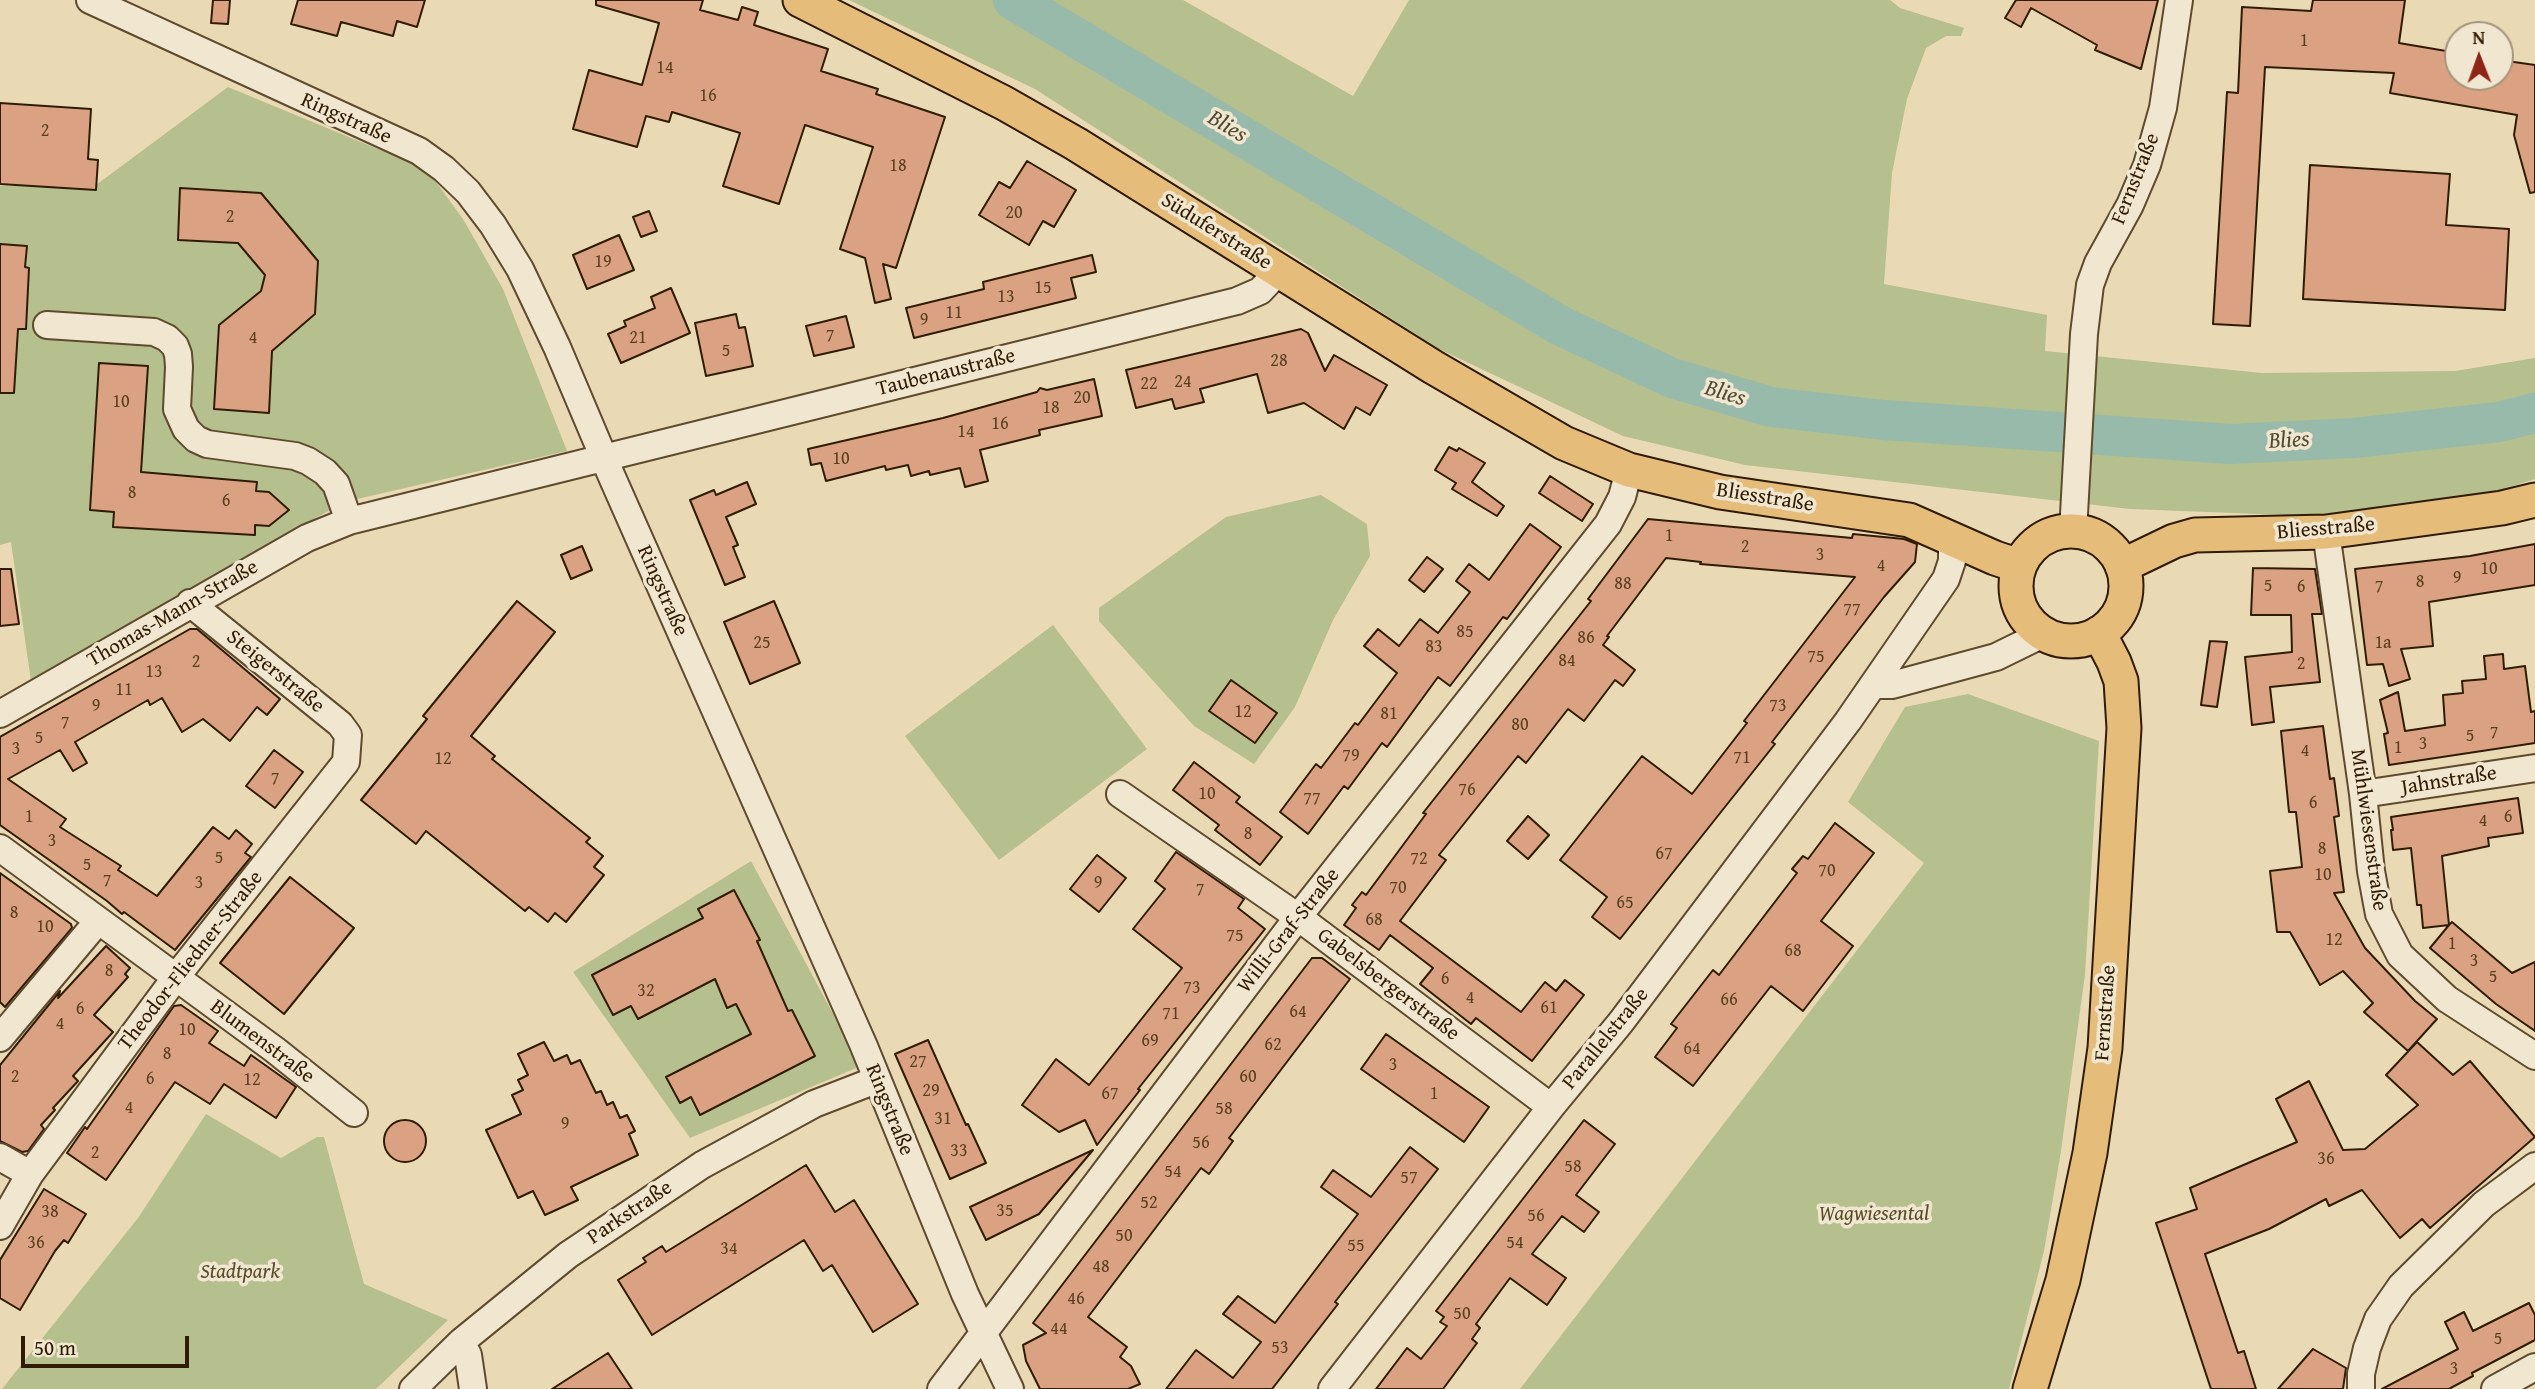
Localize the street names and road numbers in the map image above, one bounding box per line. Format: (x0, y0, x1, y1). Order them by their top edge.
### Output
street label: Ringstraße (297, 88, 395, 150)
street label: Fernstraße (2106, 130, 2166, 228)
street label: Süduferstraße (1156, 188, 1276, 276)
street label: Taubenaustraße (874, 344, 1018, 402)
street label: Bliesstraße (1715, 478, 1815, 518)
street label: Bliesstraße (2276, 512, 2376, 546)
street label: Ringstraße (631, 542, 693, 640)
street label: Thomas-Mann-Straße (83, 555, 263, 673)
street label: Steigerstraße (221, 625, 329, 719)
street label: Mühlwiesenstraße (2344, 747, 2392, 913)
street label: Jahnstraße (2399, 761, 2499, 801)
street label: Willi-Graf-Straße (1232, 864, 1346, 998)
street label: Theodor-Fliedner-Straße (113, 866, 269, 1056)
street label: Gabelsbergerstraße (1312, 923, 1464, 1047)
street label: Fernstraße (2090, 964, 2122, 1062)
street label: Parallelstraße (1557, 983, 1655, 1095)
street label: Blumenstraße (205, 995, 319, 1089)
street label: Ringstraße (859, 1061, 919, 1159)
street label: Parkstraße (583, 1175, 677, 1251)

